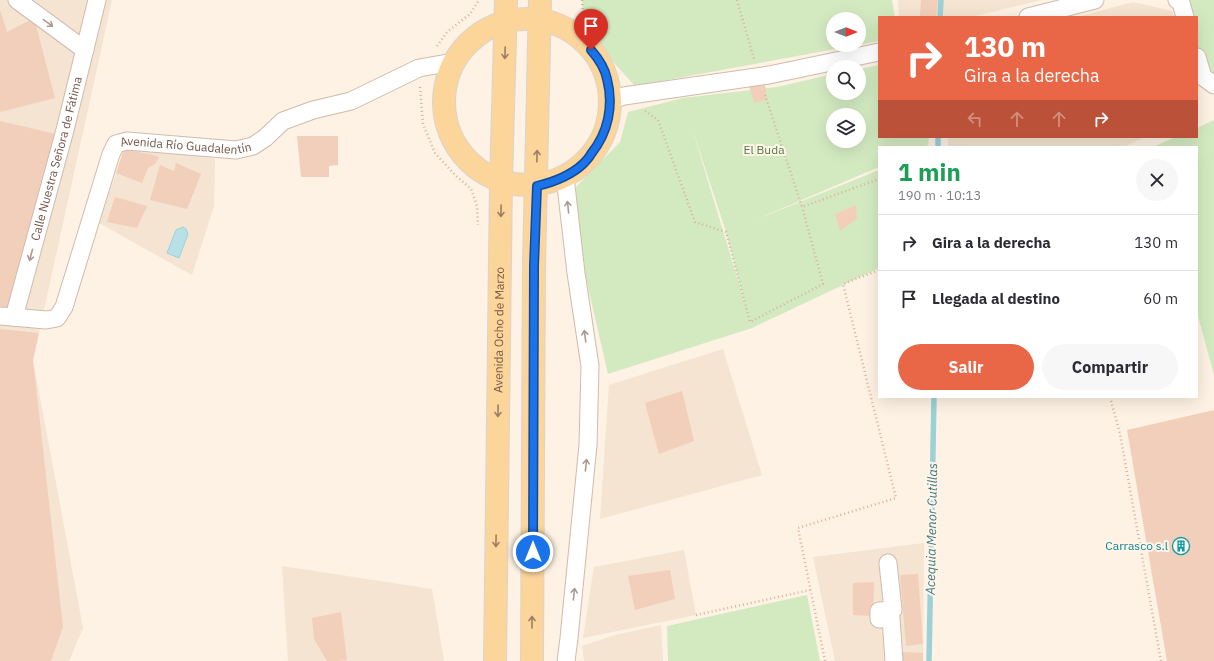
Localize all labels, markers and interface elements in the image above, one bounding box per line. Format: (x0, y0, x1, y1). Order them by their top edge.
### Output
pin (574, 9, 608, 50)
north arrow (826, 12, 866, 52)
map controls (826, 12, 866, 148)
icon: arrive (580, 15, 602, 37)
one-way arrow (43, 19, 54, 27)
text: 130 m (964, 28, 1046, 65)
icon: right (898, 32, 950, 84)
one-way arrow (501, 46, 509, 59)
button: search (826, 60, 866, 100)
text: Gira a la derecha (964, 64, 1100, 87)
street label: Calle Nuestra Señora de Fátima (27, 74, 85, 242)
button: layers (826, 108, 866, 148)
icon: left (964, 108, 986, 130)
icon: ahead (1006, 108, 1028, 130)
icon: ahead (1048, 108, 1070, 130)
icon: right (1090, 108, 1112, 130)
street label: Avenida Río Guadalentín (118, 133, 253, 157)
park label: El Buda (743, 142, 785, 157)
one-way arrow (533, 150, 541, 163)
text: 1 min (898, 156, 961, 188)
button: close (1136, 159, 1178, 201)
text: 190 m · 10:13 (898, 187, 981, 204)
one-way arrow (565, 201, 572, 214)
one-way arrow (497, 204, 505, 217)
icon: right (898, 232, 920, 254)
text: Gira a la derecha (932, 233, 1051, 252)
text: 130 m (1134, 233, 1178, 252)
one-way arrow (27, 248, 34, 261)
street label: Avenida Ocho de Marzo (490, 267, 507, 393)
icon: arrive (898, 288, 920, 310)
text: Llegada al destino (932, 289, 1060, 308)
text: 60 m (1143, 289, 1178, 308)
one-way arrow (581, 329, 589, 342)
button: Salir (898, 344, 1034, 390)
button: Compartir (1042, 344, 1178, 390)
one-way arrow (494, 404, 502, 417)
one-way arrow (583, 459, 590, 472)
water label: Acequia Menor Cutillas (922, 463, 941, 596)
position arrow (512, 531, 554, 573)
one-way arrow (492, 534, 500, 547)
building icon: Carrasco s.l (1171, 536, 1191, 556)
place label: Carrasco s.l (1105, 538, 1168, 553)
one-way arrow (570, 588, 577, 601)
one-way arrow (528, 616, 536, 629)

